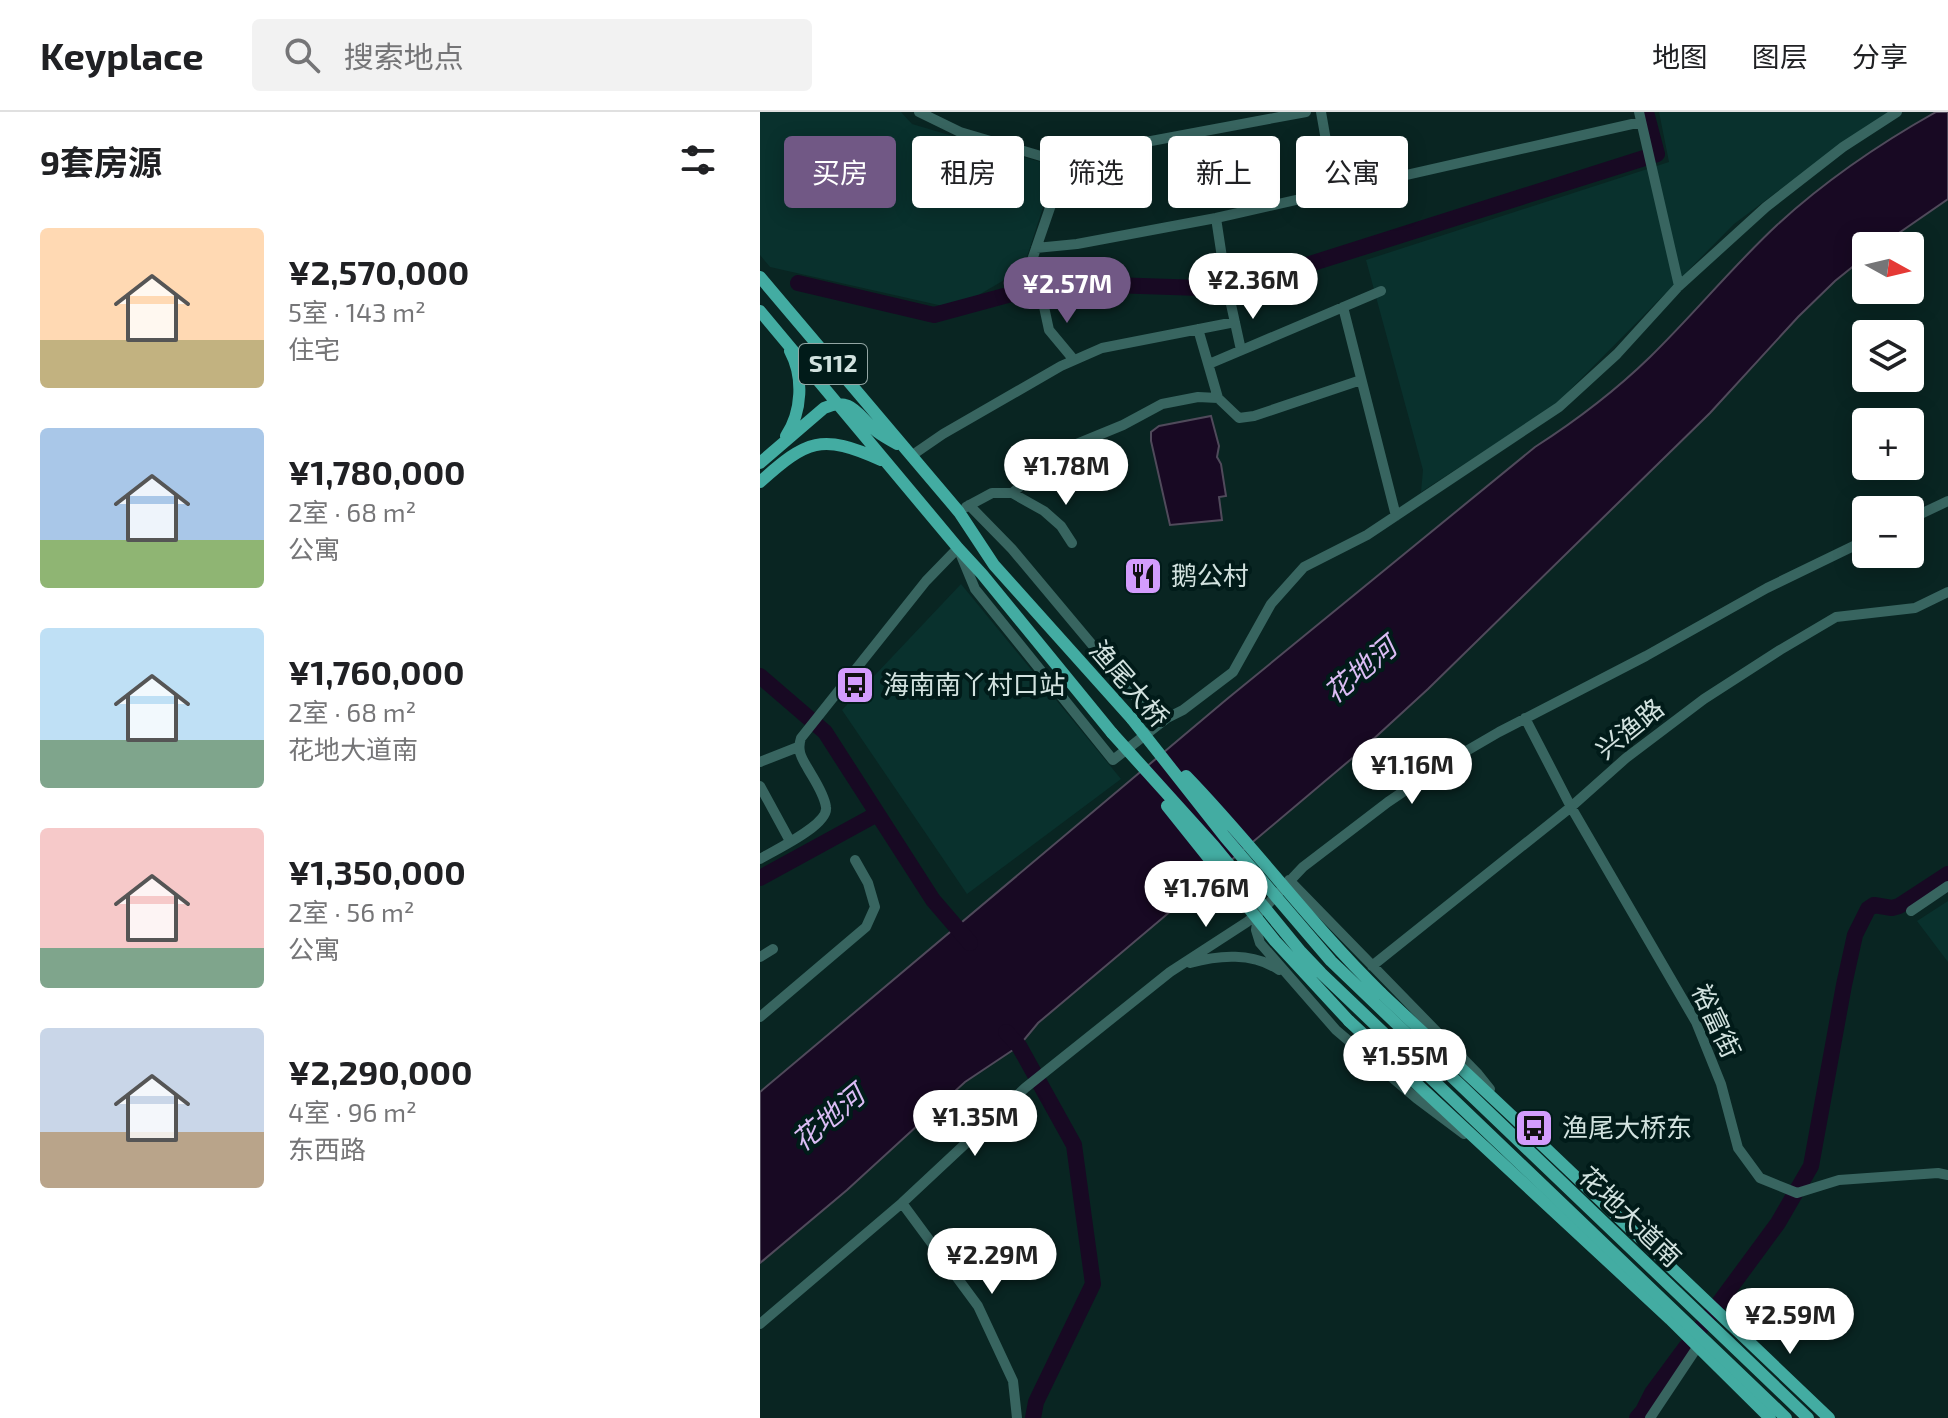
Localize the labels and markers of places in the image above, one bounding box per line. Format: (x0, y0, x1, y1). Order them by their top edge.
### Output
pin: ¥2.36M (1188, 253, 1318, 321)
pin: ¥2.57M (1002, 257, 1132, 325)
pin: ¥1.78M (1001, 439, 1131, 507)
restaurant icon: 鹅公村 (1122, 555, 1164, 597)
place label: 鹅公村 (1171, 559, 1249, 590)
bus stop icon: 海南南丫村口站 (834, 664, 876, 706)
place label: 海南南丫村口站 (883, 668, 1065, 699)
pin: ¥1.16M (1347, 738, 1477, 806)
pin: ¥1.76M (1141, 861, 1271, 929)
pin: ¥1.55M (1340, 1029, 1470, 1097)
pin: ¥1.35M (910, 1090, 1040, 1158)
bus stop icon: 渔尾大桥东 (1513, 1107, 1555, 1149)
place label: 渔尾大桥东 (1562, 1111, 1692, 1142)
pin: ¥2.29M (927, 1228, 1057, 1296)
pin: ¥2.59M (1725, 1288, 1855, 1356)

